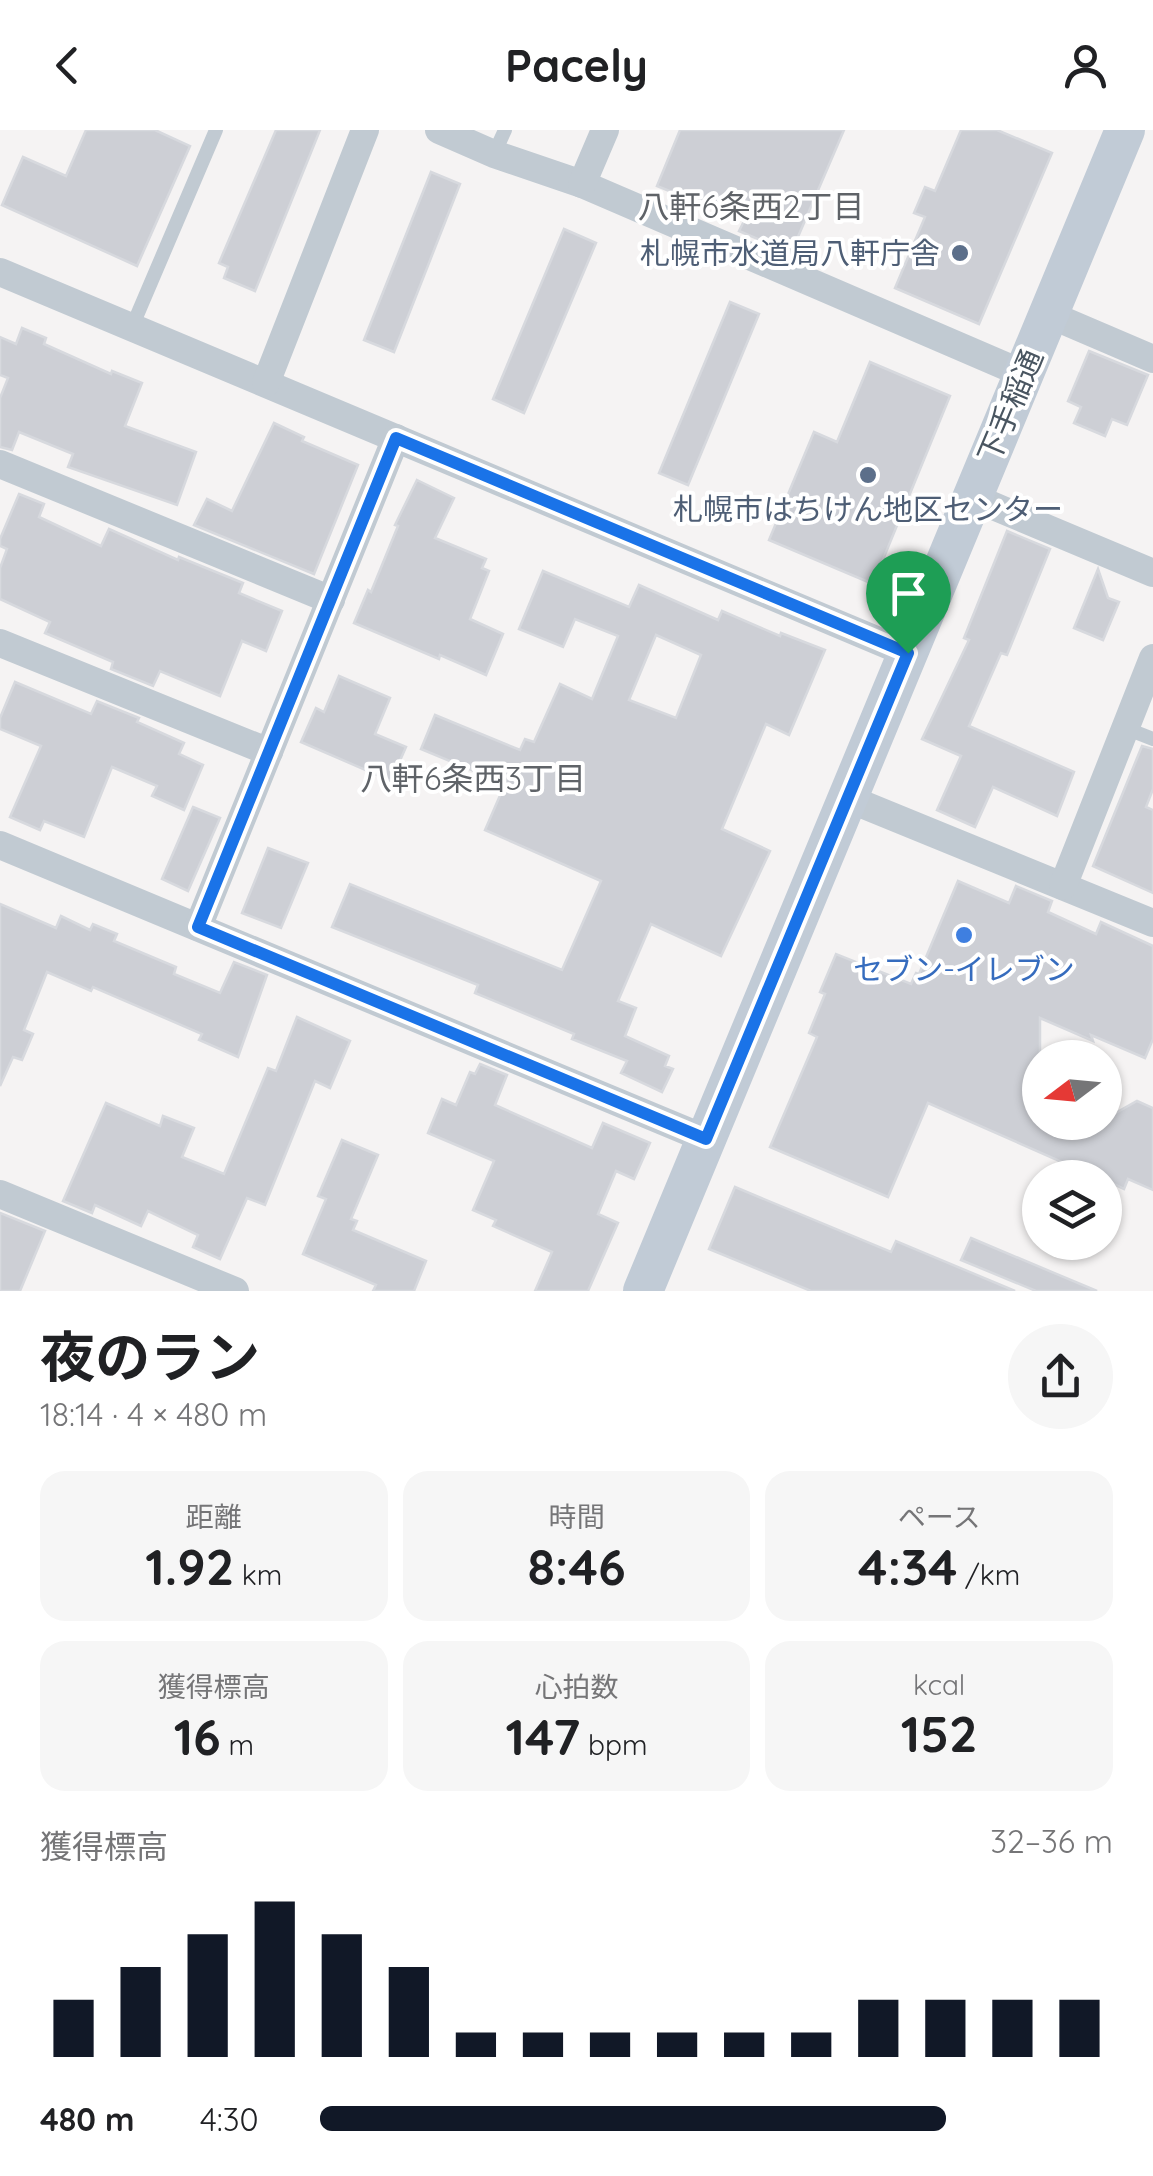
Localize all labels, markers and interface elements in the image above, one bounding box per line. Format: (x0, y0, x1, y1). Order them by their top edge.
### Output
text: Pacely (505, 37, 648, 93)
icon: back (40, 38, 95, 93)
icon: person (1058, 38, 1113, 93)
district label: 八軒6条西2丁目 (638, 186, 864, 226)
place label: 札幌市水道局八軒庁舎 (640, 234, 940, 272)
marker: 札幌市水道局八軒庁舎 (949, 242, 971, 264)
street label: 下手稲通 (969, 343, 1051, 469)
marker: 札幌市はちけん地区センター (857, 464, 879, 486)
place label: 札幌市はちけん地区センター (673, 490, 1063, 528)
pin (866, 551, 951, 654)
icon: arrive (881, 566, 936, 621)
district label: 八軒6条西3丁目 (360, 758, 586, 798)
marker: セブン-イレブン (953, 924, 975, 946)
place label: セブン-イレブン (853, 950, 1075, 988)
north arrow (1022, 1040, 1122, 1140)
map controls (1022, 1040, 1122, 1260)
button: layers (1022, 1160, 1122, 1260)
text: 夜のラン (40, 1322, 260, 1391)
button: share (1008, 1324, 1113, 1429)
text: 18:14 · 4 × 480 m (40, 1394, 267, 1434)
text: 距離 (186, 1499, 242, 1534)
text: 時間 (548, 1499, 605, 1534)
text: ペース (898, 1499, 980, 1534)
text: 1.92 (145, 1535, 234, 1598)
text: 8:46 (527, 1535, 626, 1598)
text: 4:34 (858, 1535, 957, 1598)
text: km (234, 1557, 282, 1592)
text: /km (957, 1557, 1020, 1592)
text: kcal (913, 1667, 965, 1702)
text: 獲得標高 (158, 1669, 270, 1704)
text: 心拍数 (534, 1669, 619, 1704)
text: 152 (901, 1702, 978, 1765)
text: 16 (174, 1705, 221, 1768)
text: 147 (506, 1705, 580, 1768)
text: m (221, 1727, 254, 1762)
text: bpm (580, 1727, 647, 1762)
text: 32–36 m (990, 1821, 1113, 1861)
text: 獲得標高 (40, 1826, 168, 1866)
text: 480 m (40, 2099, 134, 2139)
text: 4:30 (200, 2099, 259, 2139)

